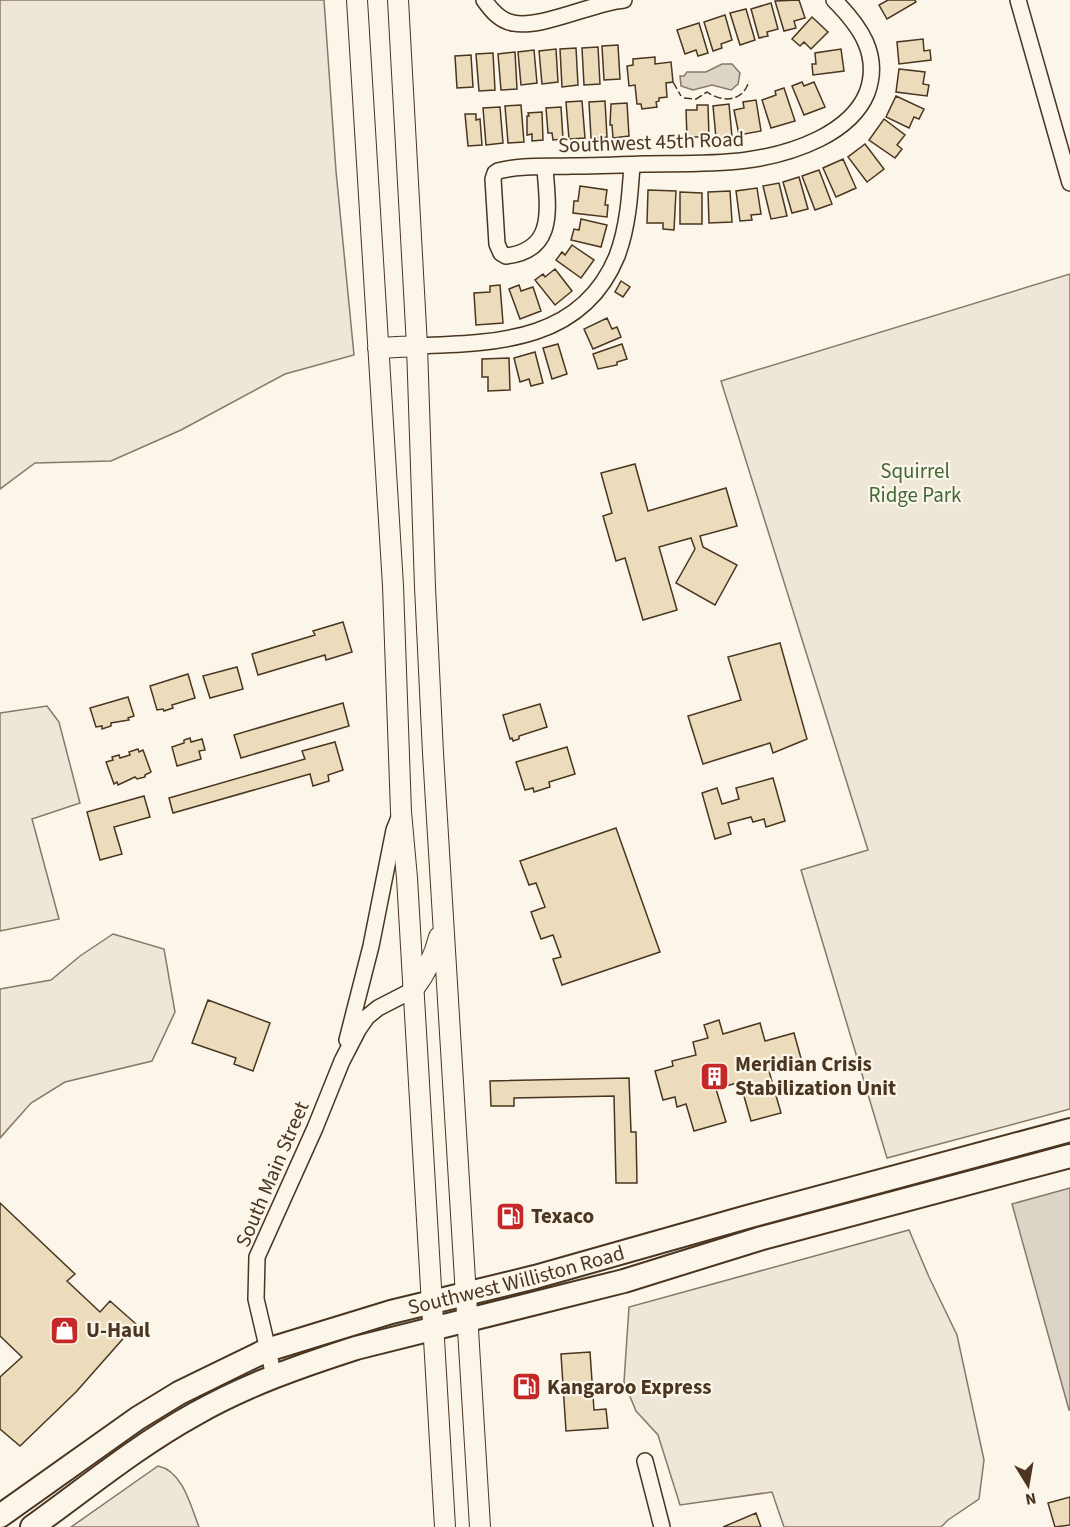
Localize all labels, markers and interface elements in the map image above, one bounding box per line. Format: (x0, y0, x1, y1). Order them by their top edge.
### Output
street label: Southwest 45th Road (557, 124, 745, 160)
park label: Squirrel Ridge Park (869, 456, 962, 510)
place label: Meridian Crisis Stabilization Unit (735, 1049, 896, 1103)
building icon: Meridian Crisis Stabilization Unit (698, 1060, 730, 1092)
street label: South Main Street (228, 1096, 316, 1252)
fuel station icon: Texaco (494, 1200, 526, 1232)
place label: Texaco (531, 1201, 594, 1231)
street label: Southwest Williston Road (405, 1237, 628, 1322)
shop icon: U-Haul (49, 1314, 81, 1346)
place label: U-Haul (86, 1315, 150, 1345)
fuel station icon: Kangaroo Express (510, 1371, 542, 1403)
place label: Kangaroo Express (547, 1372, 712, 1402)
north arrow (998, 1455, 1058, 1515)
text: N (1023, 1487, 1038, 1511)

